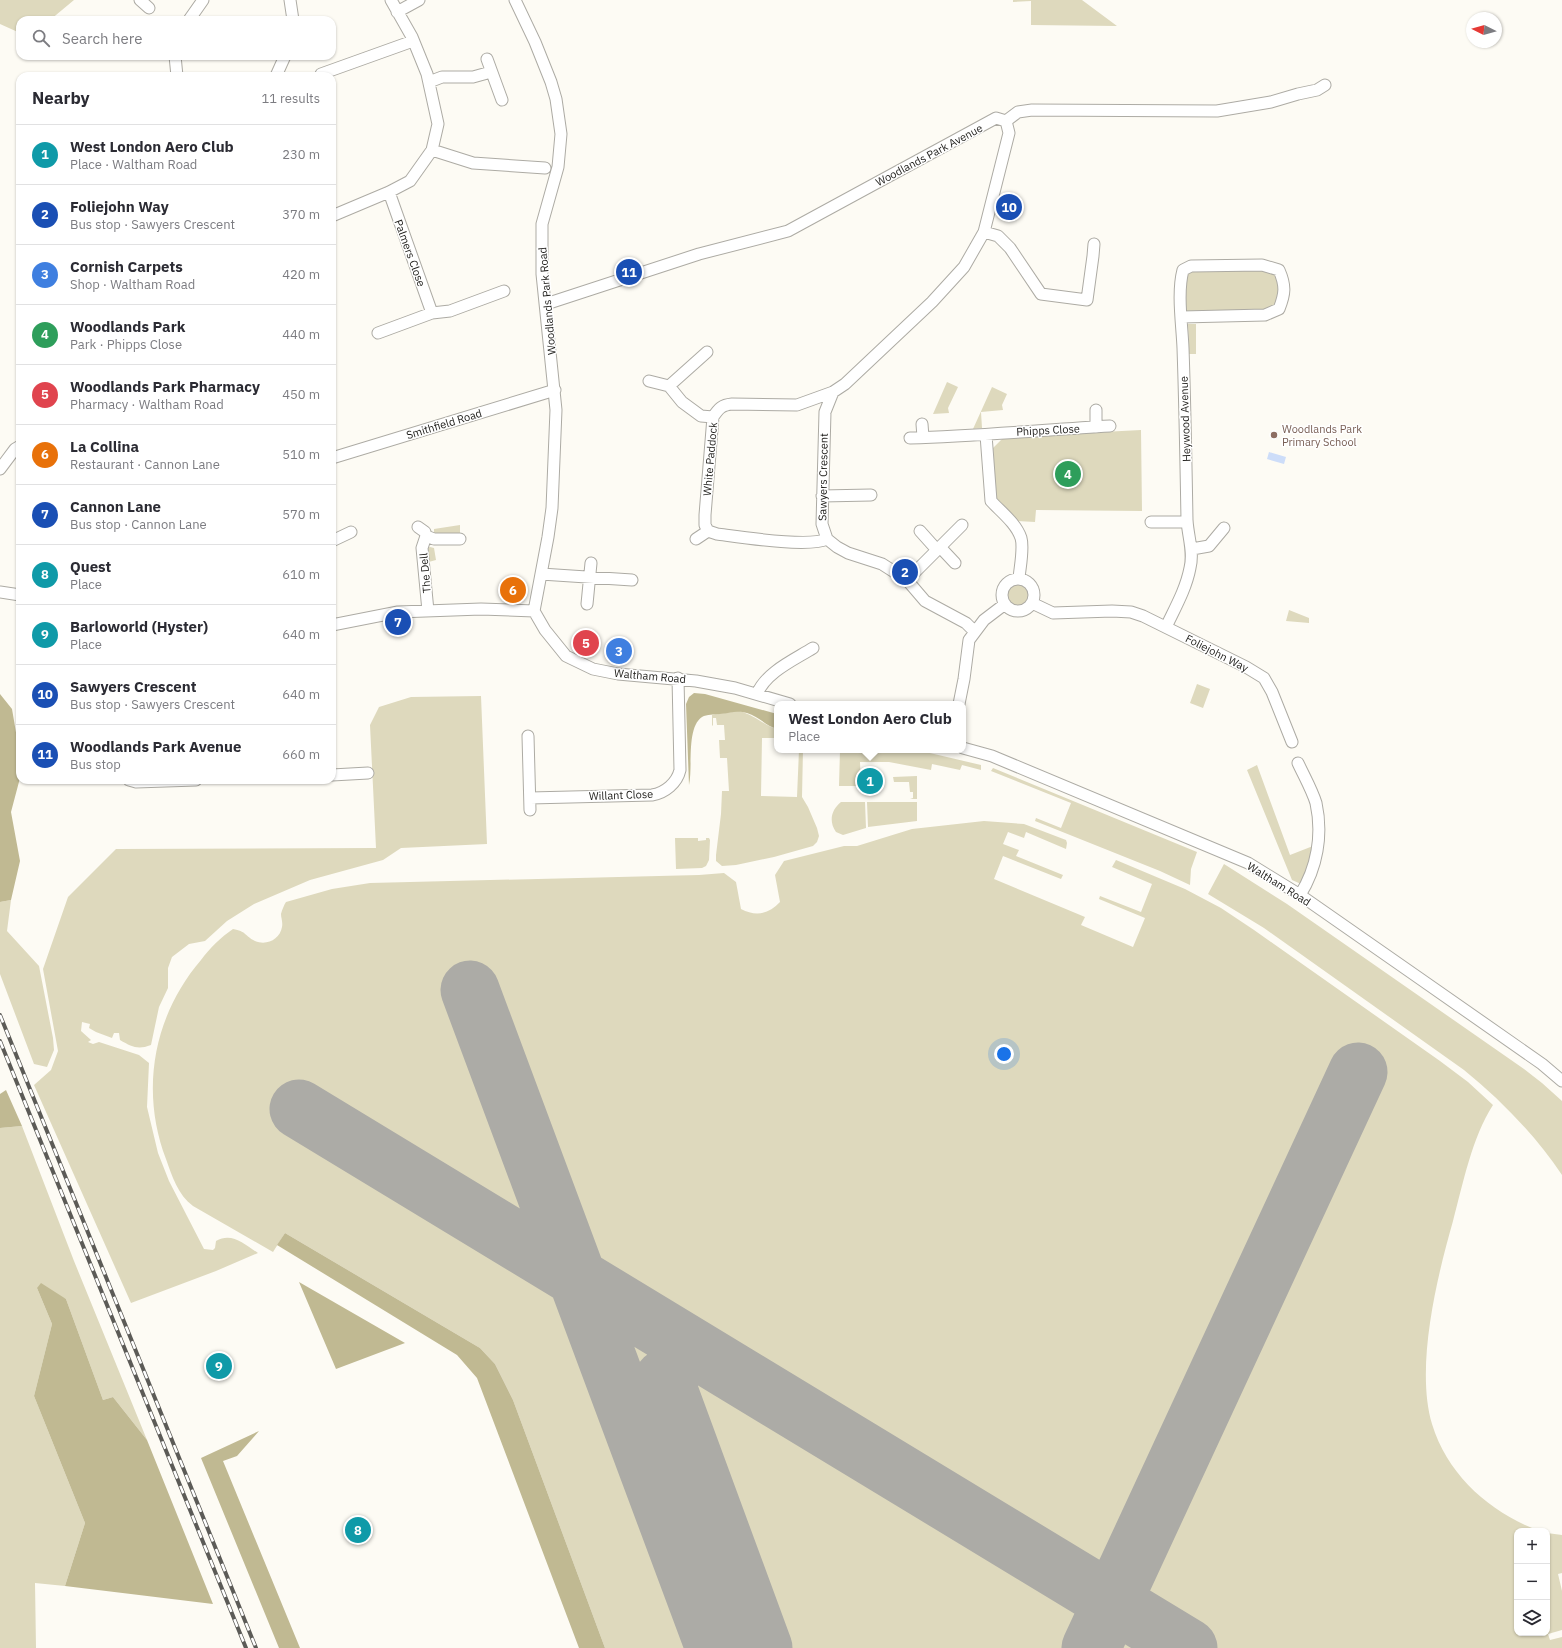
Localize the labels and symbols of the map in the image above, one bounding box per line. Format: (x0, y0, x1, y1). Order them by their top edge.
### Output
north arrow (1466, 12, 1502, 48)
street label: Woodlands Park Avenue (873, 121, 985, 189)
pin: 10 (996, 192, 1022, 222)
street label: Palmers Close (391, 218, 429, 288)
street label: Woodlands Park Road (535, 247, 559, 355)
pin: 11 (616, 257, 642, 287)
street label: Heywood Avenue (1177, 376, 1193, 462)
street label: Smithfield Road (404, 406, 484, 442)
street label: White Paddock (700, 421, 720, 496)
street label: Phipps Close (1016, 421, 1080, 439)
place label: Woodlands Park Primary School (1282, 422, 1362, 449)
marker: Woodlands Park Primary School (1269, 430, 1279, 440)
street label: Sawyers Crescent (815, 433, 831, 521)
pin: 4 (1055, 459, 1081, 489)
street label: The Dell (416, 552, 434, 594)
pin: 2 (892, 557, 918, 587)
pin: 6 (500, 575, 526, 605)
pin: 7 (385, 607, 411, 637)
pin: 5 (573, 628, 599, 658)
street label: Foliejohn Way (1183, 631, 1251, 675)
pin: 3 (606, 636, 632, 666)
street label: Waltham Road (614, 666, 686, 686)
pin: 1 (857, 766, 883, 796)
street label: Willant Close (589, 787, 653, 803)
street label: Waltham Road (1245, 859, 1313, 909)
your location (994, 1044, 1014, 1064)
pin: 9 (206, 1351, 232, 1381)
pin: 8 (345, 1515, 371, 1545)

